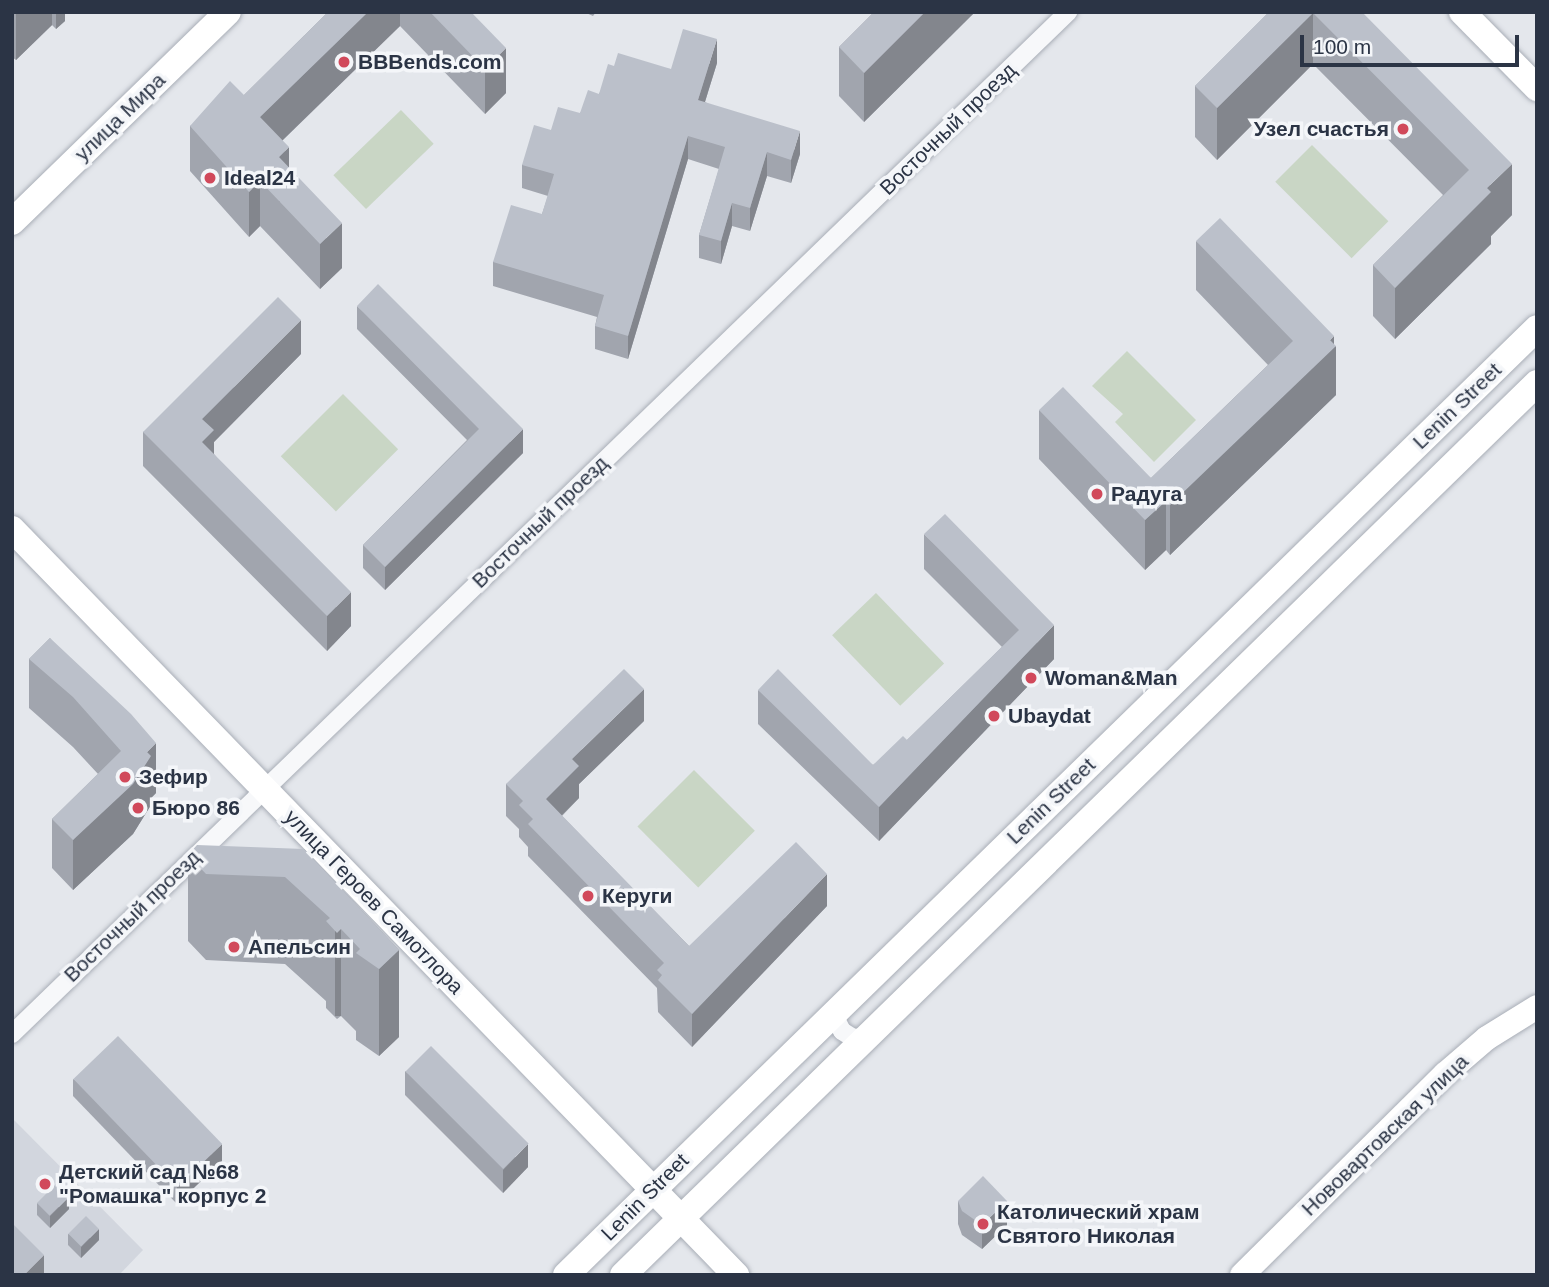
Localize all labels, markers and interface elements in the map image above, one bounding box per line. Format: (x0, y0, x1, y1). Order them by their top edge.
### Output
scale bar (1304, 21, 1523, 65)
text: 100 m (1313, 35, 1371, 58)
place label: BBBends.com (358, 49, 502, 75)
marker: BBBends.com (336, 54, 352, 70)
street label: Восточный проезд (875, 58, 1021, 200)
street label: улица Мира (69, 68, 171, 166)
place label: Узел счастья (1254, 116, 1389, 142)
marker: Узел счастья (1395, 121, 1411, 137)
place label: Ideal24 (224, 165, 295, 191)
marker: Ideal24 (202, 170, 218, 186)
street label: Lenin Street (1408, 358, 1506, 454)
street label: Восточный проезд (467, 451, 613, 593)
place label: Радуга (1111, 481, 1182, 507)
marker: Радуга (1089, 486, 1105, 502)
place label: Woman&Man (1045, 665, 1178, 691)
marker: Woman&Man (1023, 670, 1039, 686)
place label: Ubaydat (1008, 703, 1091, 729)
marker: Ubaydat (986, 708, 1002, 724)
street label: Lenin Street (1002, 753, 1100, 849)
place label: Зефир (139, 764, 208, 790)
marker: Зефир (117, 769, 133, 785)
place label: Бюро 86 (152, 795, 240, 821)
marker: Бюро 86 (130, 800, 146, 816)
street label: улица Героев Самотлора (279, 805, 469, 999)
street label: Восточный проезд (59, 845, 205, 987)
place label: Керуги (602, 883, 672, 909)
marker: Керуги (580, 888, 596, 904)
place label: Апельсин (248, 934, 351, 960)
marker: Апельсин (226, 939, 242, 955)
street label: Нововартовская улица (1296, 1049, 1474, 1221)
street label: Lenin Street (596, 1148, 694, 1246)
place label: Детский сад №68 "Ромашка" корпус 2 (59, 1159, 266, 1209)
marker: Детский сад №68 "Ромашка" корпус 2 (37, 1176, 53, 1192)
place label: Католический храм Святого Николая (997, 1199, 1199, 1249)
marker: Католический храм Святого Николая (975, 1216, 991, 1232)

